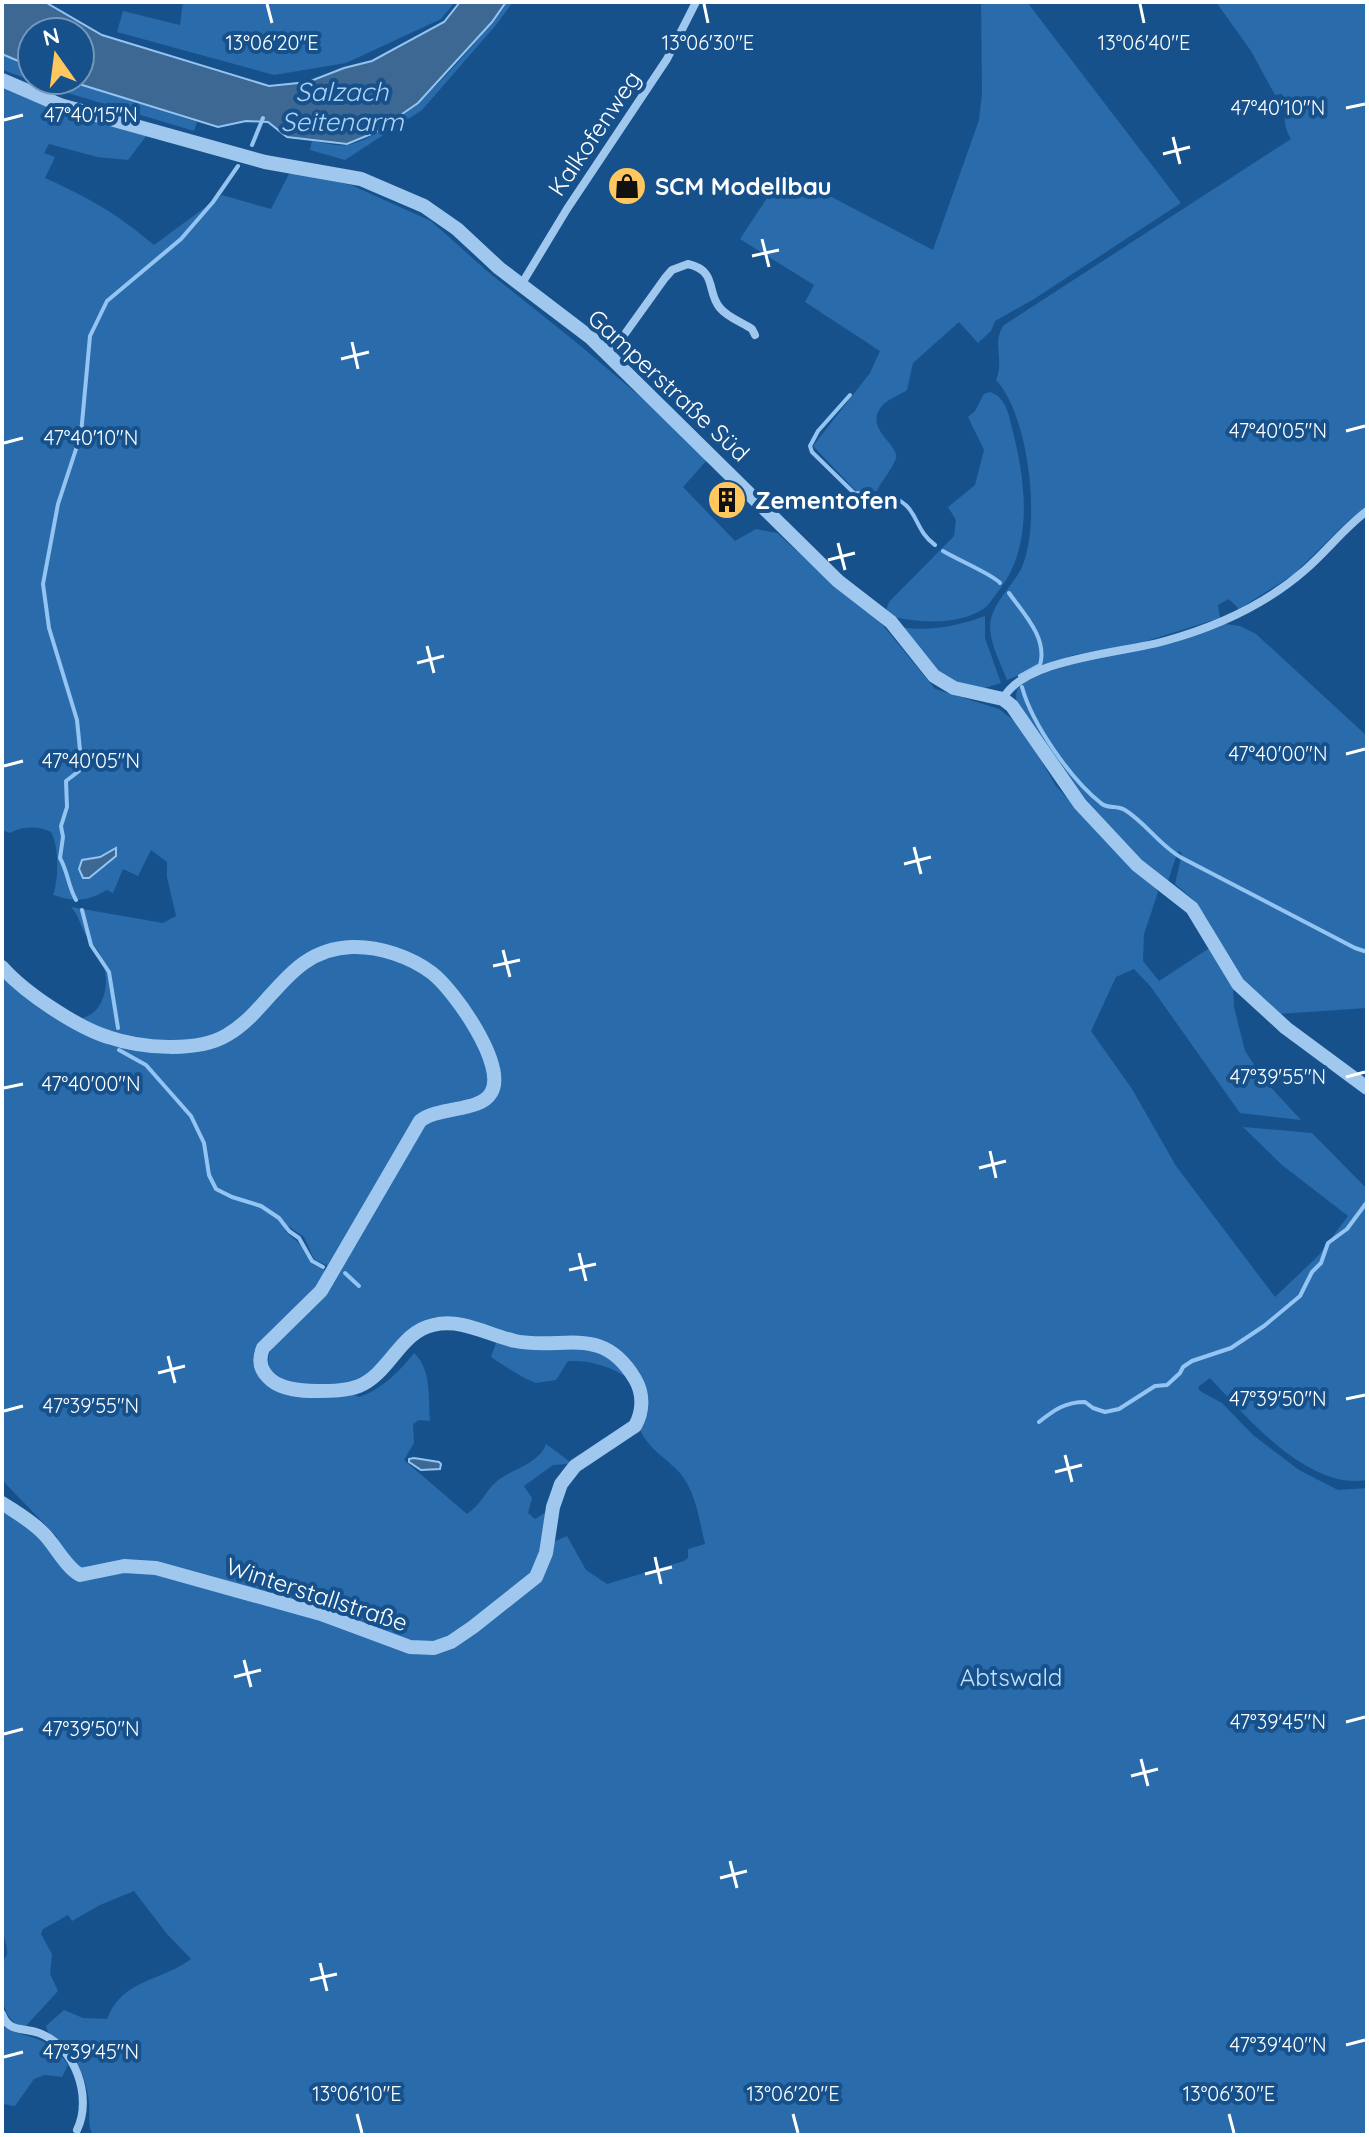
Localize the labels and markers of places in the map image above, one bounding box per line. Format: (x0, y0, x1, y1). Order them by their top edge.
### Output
shop icon: SCM Modellbau (606, 165, 648, 207)
place label: SCM Modellbau (655, 171, 832, 201)
building icon: Zementofen (706, 479, 748, 521)
place label: Zementofen (755, 485, 898, 515)

